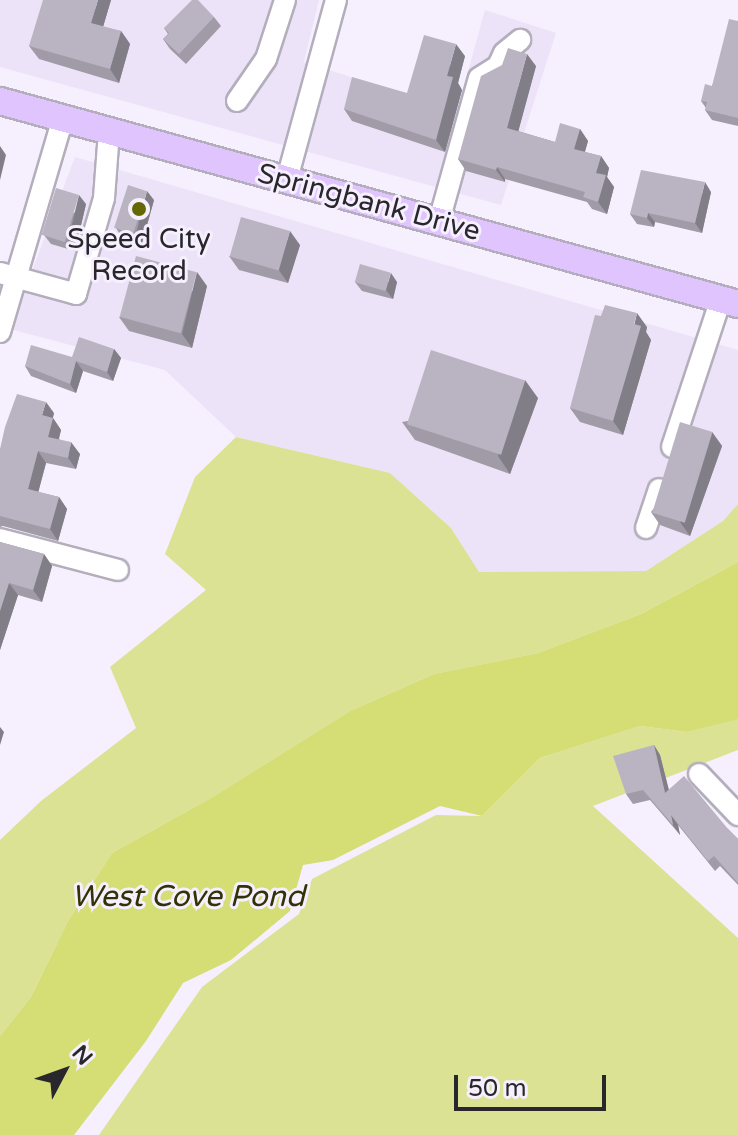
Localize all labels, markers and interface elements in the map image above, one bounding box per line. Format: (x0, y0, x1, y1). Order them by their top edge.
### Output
street label: Springbank Drive (254, 156, 484, 248)
marker: Speed City Record (130, 200, 148, 218)
place label: Speed City Record (67, 222, 211, 288)
water label: West Cove Pond (71, 879, 305, 915)
north arrow (24, 1031, 104, 1111)
text: N (66, 1040, 98, 1070)
scale bar (458, 1059, 610, 1109)
text: 50 m (468, 1074, 526, 1103)

